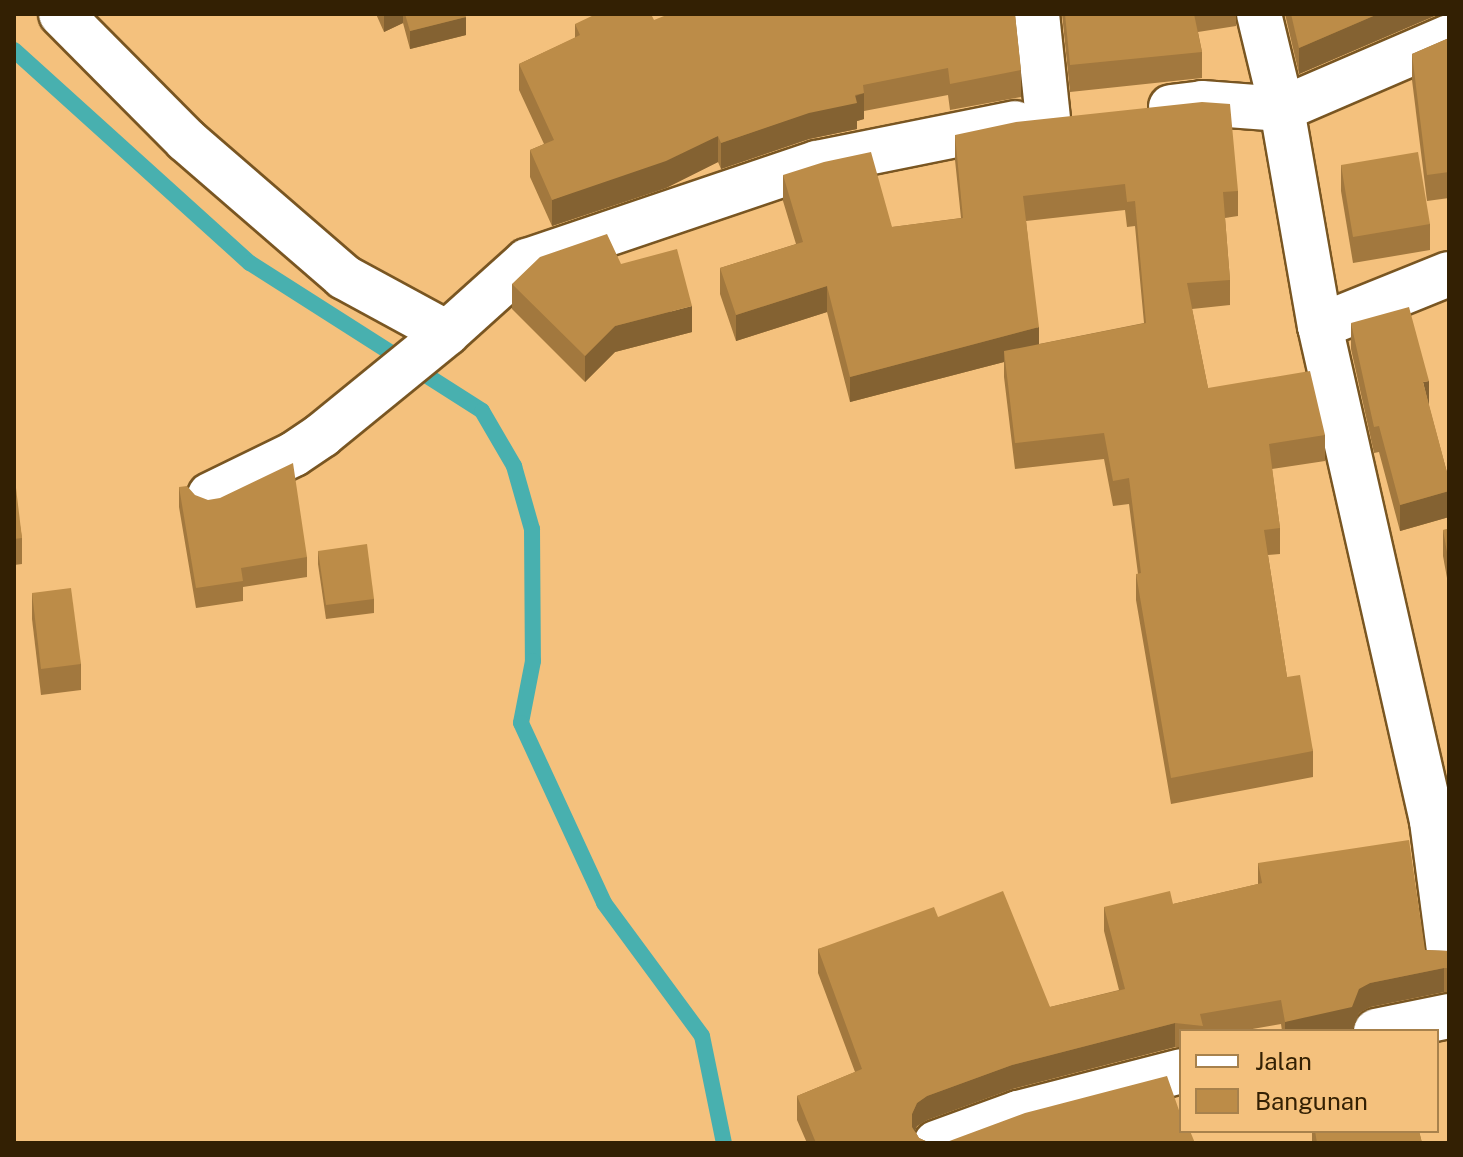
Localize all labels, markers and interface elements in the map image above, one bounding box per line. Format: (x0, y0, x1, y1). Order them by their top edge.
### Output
legend (1179, 1029, 1439, 1133)
text: Jalan (1255, 1047, 1312, 1075)
text: Bangunan (1255, 1087, 1368, 1115)

